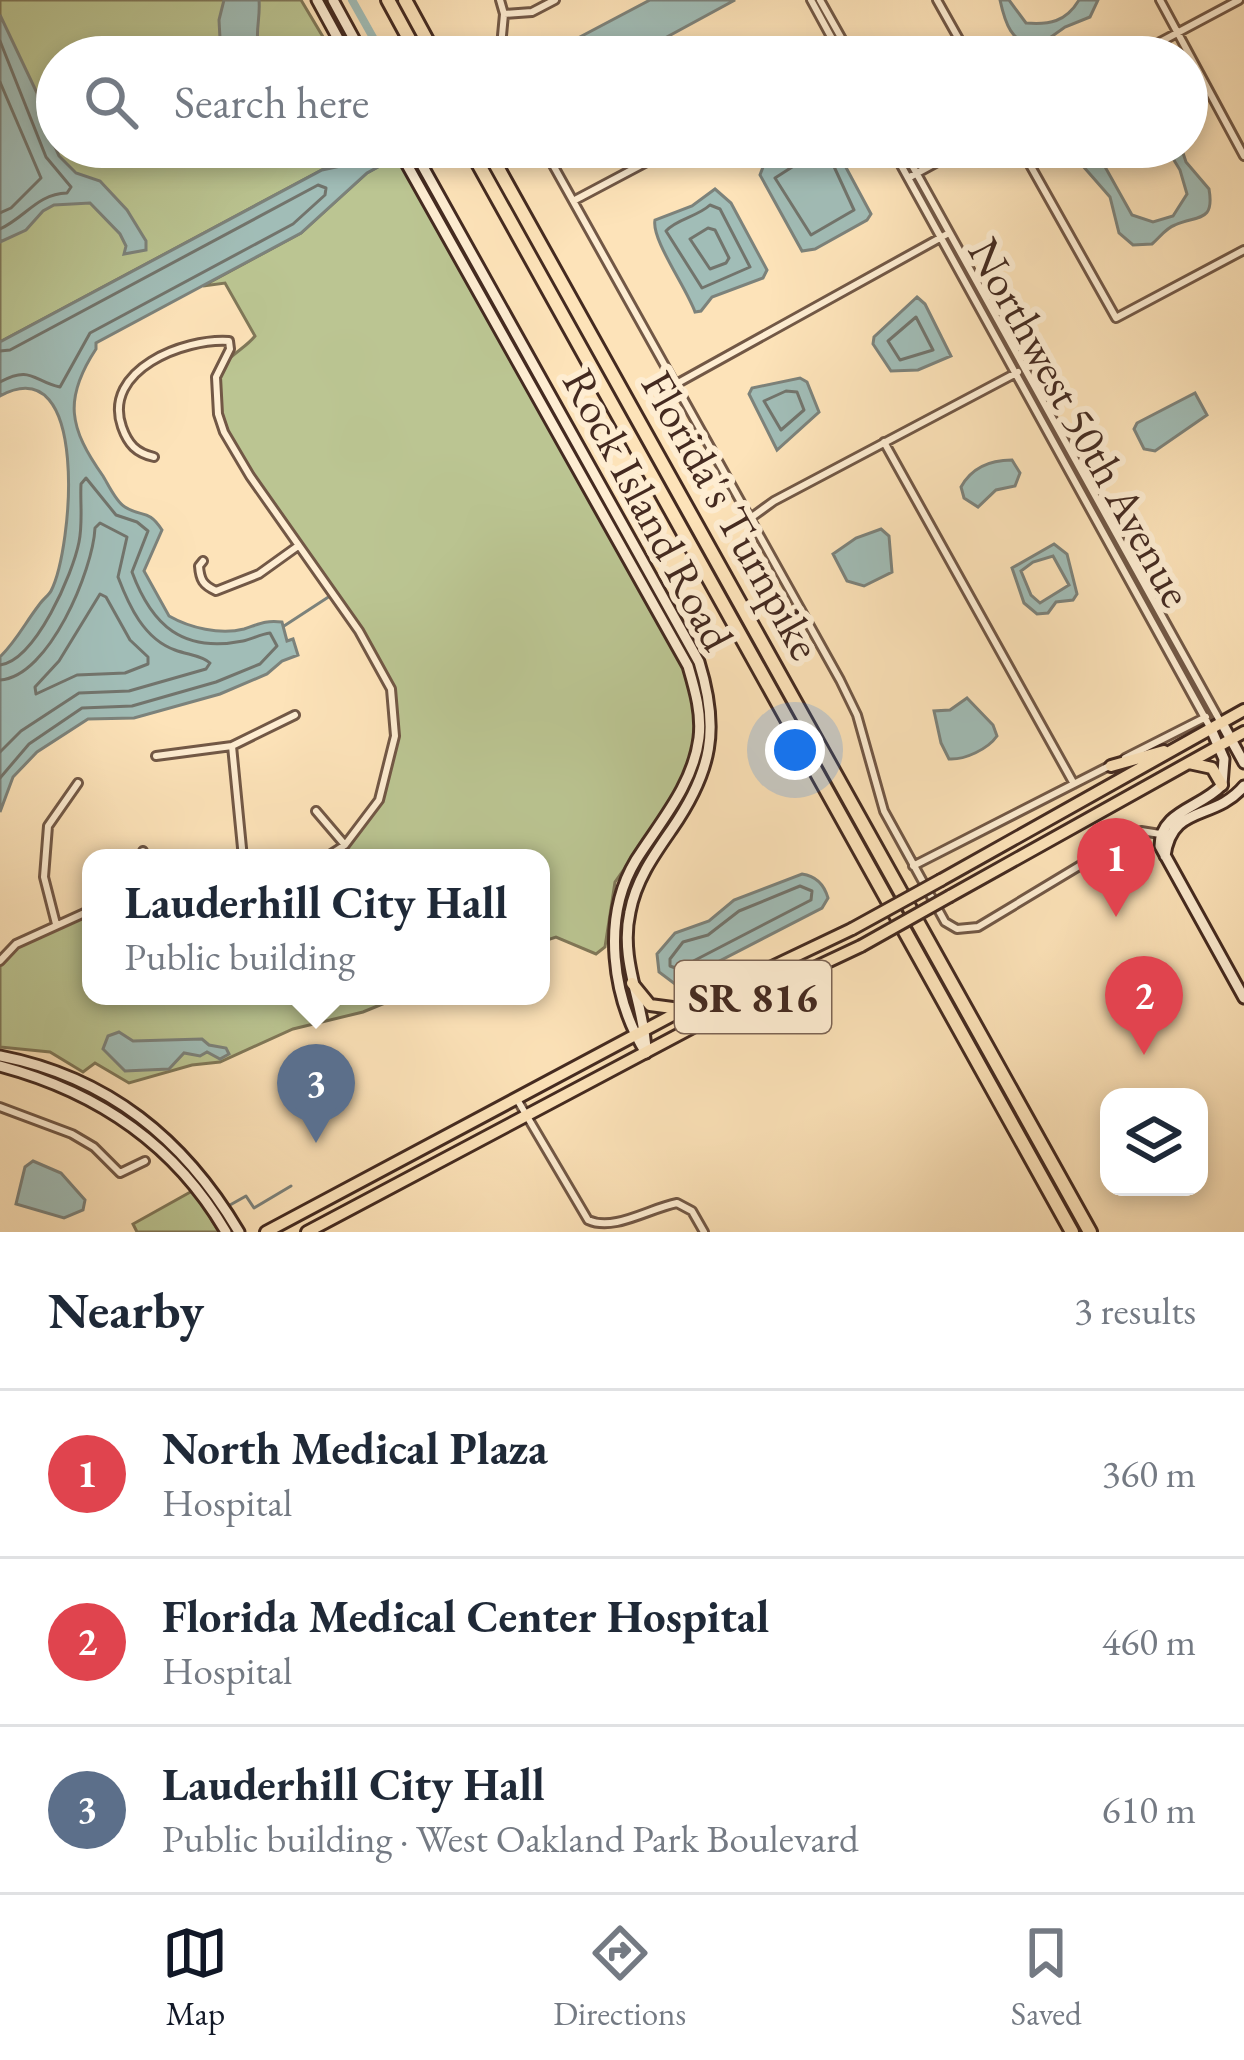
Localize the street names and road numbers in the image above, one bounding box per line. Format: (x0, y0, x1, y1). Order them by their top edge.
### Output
street label: Northwest 50th Avenue (956, 227, 1206, 617)
street label: Rock Island Road (550, 358, 748, 660)
street label: Florida's Turnpike (629, 361, 835, 669)
road number: SR 816 (675, 961, 831, 1033)

